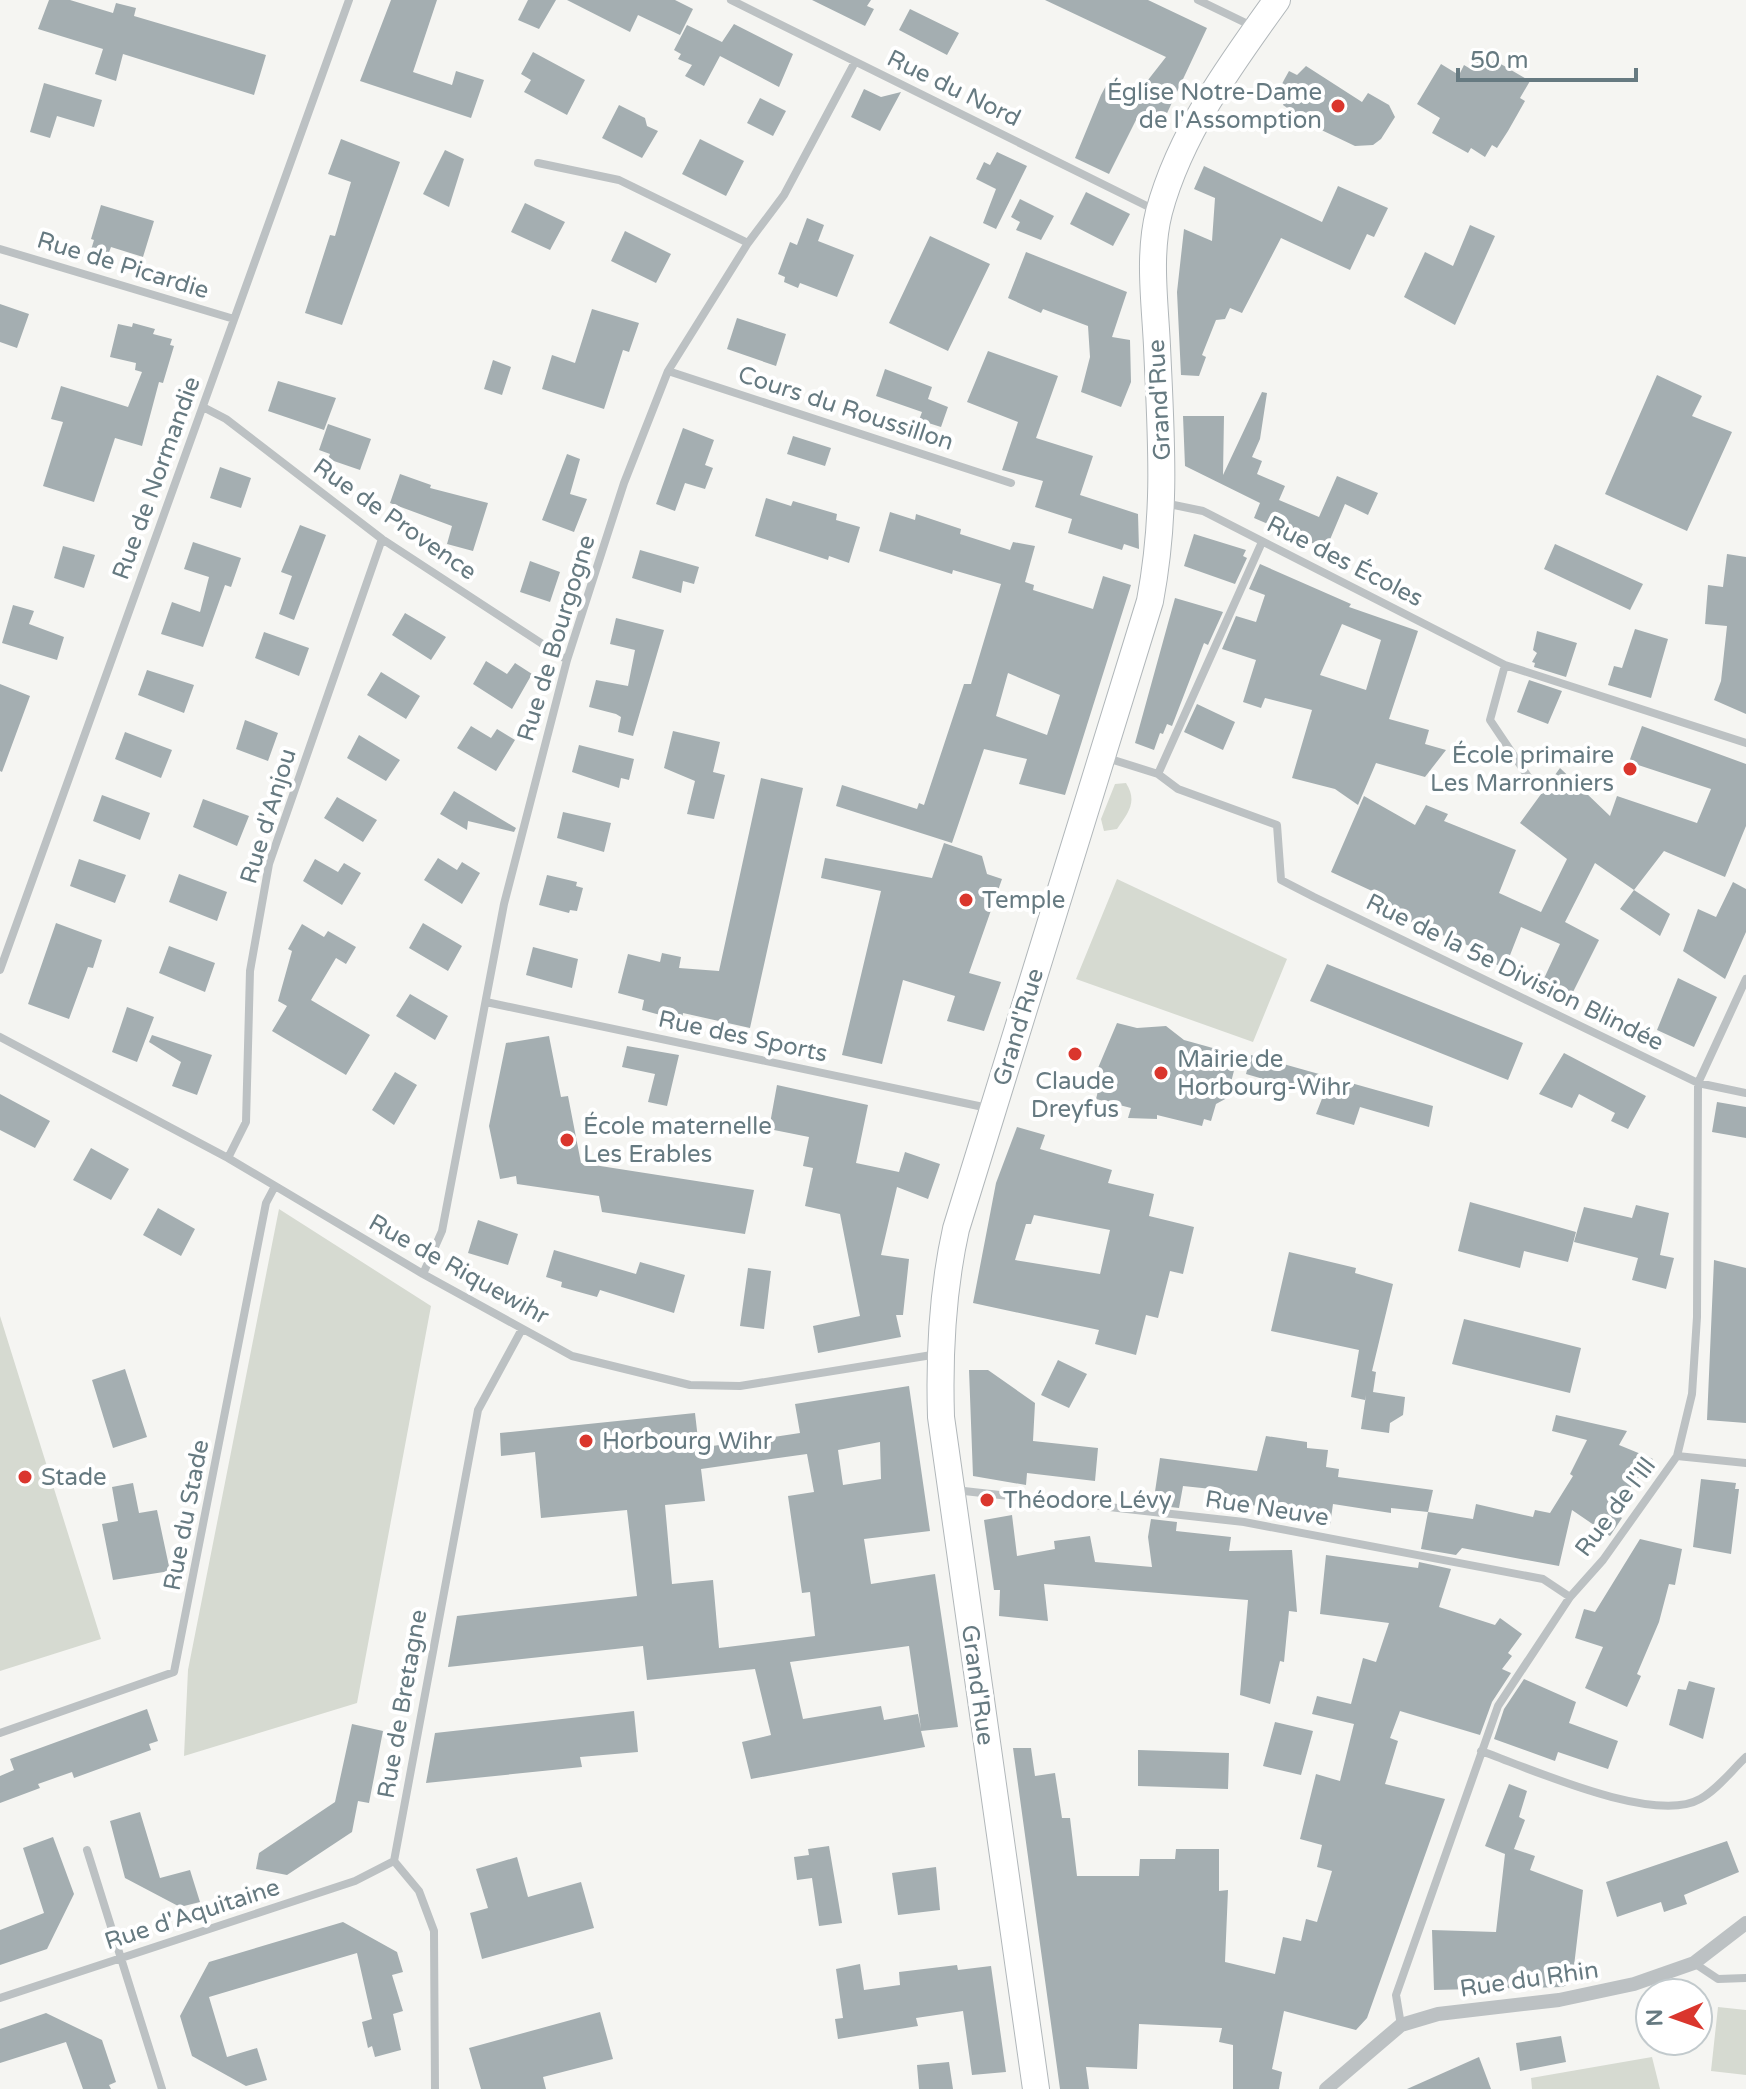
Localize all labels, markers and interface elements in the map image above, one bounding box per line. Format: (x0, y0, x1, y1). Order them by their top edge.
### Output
scale bar (1458, 32, 1636, 82)
street label: Rue du Nord (882, 44, 1025, 133)
text: 50 m (1470, 46, 1528, 75)
place label: Église Notre-Dame de l'Assomption (1107, 77, 1322, 135)
marker: Église Notre-Dame de l'Assomption (1329, 97, 1347, 115)
street label: Rue de Picardie (33, 226, 212, 305)
street label: Grand'Rue (1142, 339, 1177, 461)
street label: Cours du Roussillon (734, 360, 957, 457)
street label: Rue de Normandie (106, 373, 207, 584)
street label: Rue de Provence (307, 452, 482, 587)
street label: Rue des Écoles (1262, 509, 1428, 613)
street label: Rue de Bourgogne (511, 532, 602, 745)
place label: École primaire Les Marronniers (1430, 740, 1614, 798)
street label: Rue d'Anjou (234, 745, 303, 887)
marker: École primaire Les Marronniers (1621, 760, 1639, 778)
place label: Temple (982, 886, 1065, 915)
street label: Rue de la 5e Division Blindée (1361, 888, 1668, 1057)
marker: Temple (957, 891, 975, 909)
street label: Grand'Rue (987, 965, 1050, 1089)
street label: Rue des Sports (656, 1004, 830, 1069)
marker: Claude Dreyfus (1066, 1045, 1084, 1063)
place label: Mairie de Horbourg-Wihr (1177, 1045, 1351, 1102)
marker: Mairie de Horbourg-Wihr (1152, 1064, 1170, 1082)
place label: Claude Dreyfus (1031, 1067, 1119, 1124)
place label: École maternelle Les Erables (583, 1111, 772, 1169)
marker: École maternelle Les Erables (558, 1131, 576, 1149)
street label: Rue de Riquewihr (364, 1208, 555, 1331)
place label: Horbourg Wihr (602, 1427, 773, 1456)
marker: Horbourg Wihr (577, 1432, 595, 1450)
street label: Rue du Stade (158, 1437, 215, 1593)
street label: Rue de l'Ill (1569, 1452, 1662, 1562)
place label: Stade (41, 1463, 107, 1492)
marker: Stade (16, 1468, 34, 1486)
street label: Rue Neuve (1203, 1484, 1331, 1533)
place label: Théodore Lévy (1003, 1486, 1172, 1515)
marker: Théodore Lévy (978, 1491, 996, 1509)
street label: Rue de Bretagne (372, 1607, 433, 1801)
street label: Grand'Rue (955, 1623, 1000, 1747)
street label: Rue d'Aquitaine (101, 1873, 283, 1956)
street label: Rue du Rhin (1458, 1955, 1600, 2004)
north arrow (1634, 1977, 1714, 2057)
text: N (1642, 2008, 1668, 2027)

